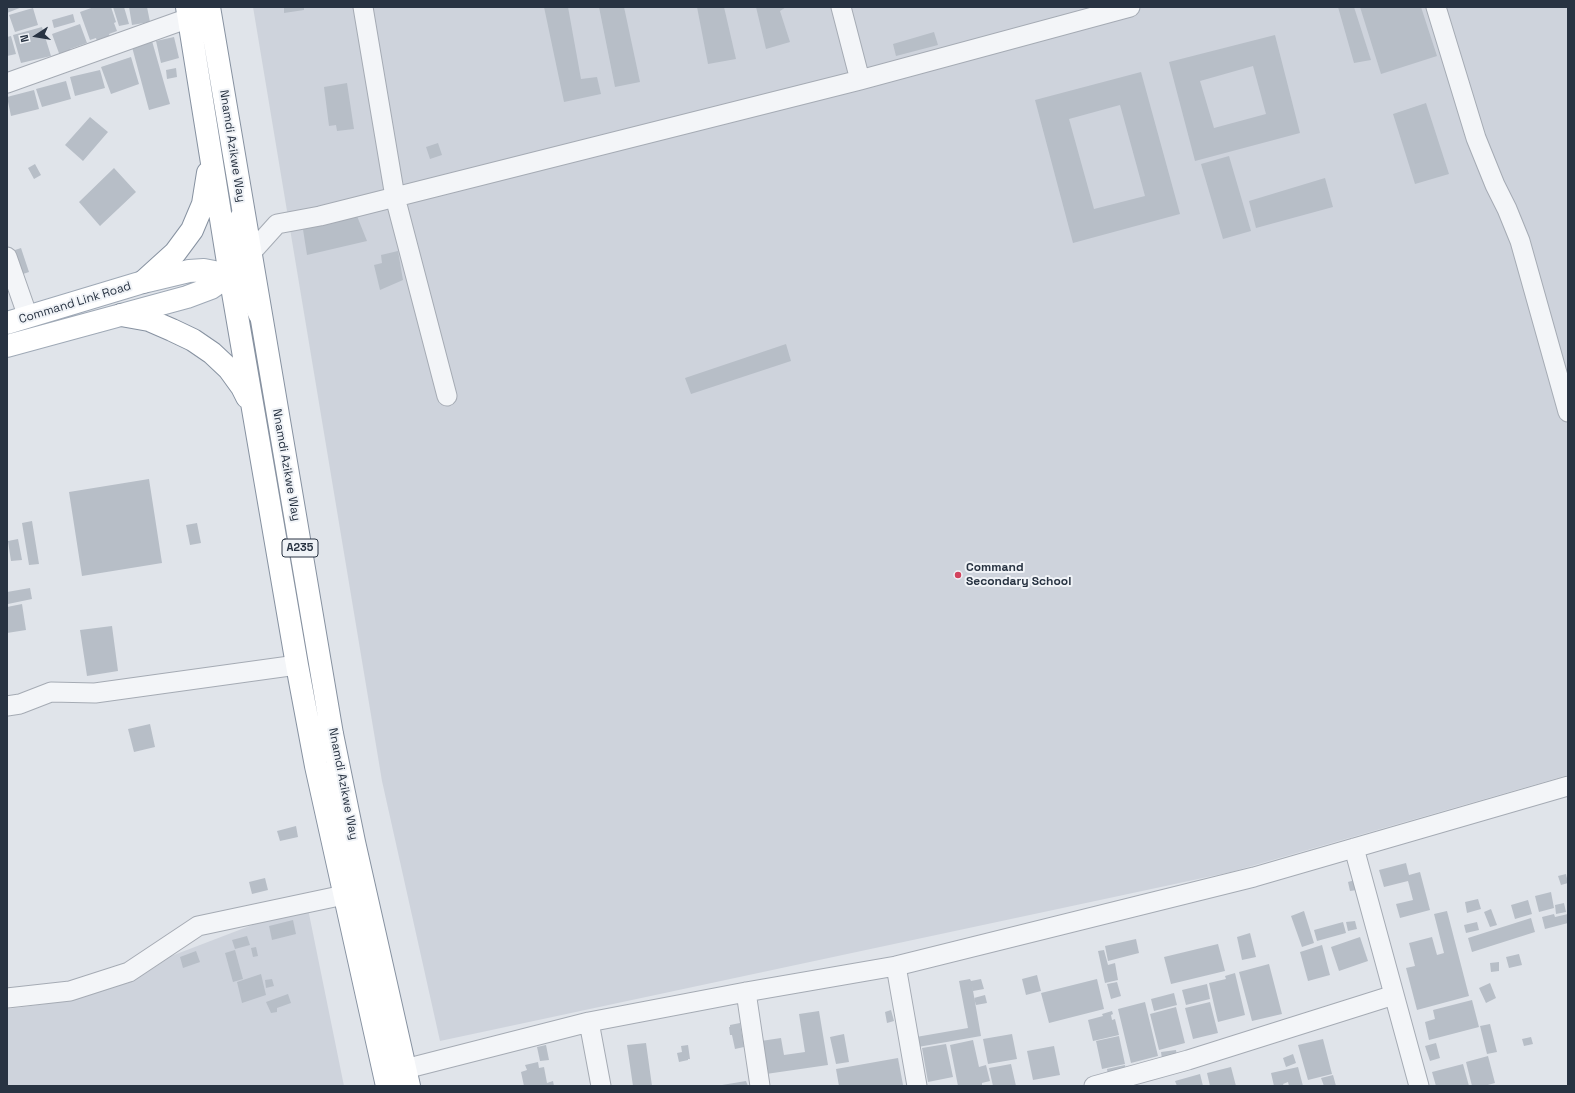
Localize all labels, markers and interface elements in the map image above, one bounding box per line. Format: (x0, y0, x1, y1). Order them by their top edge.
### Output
north arrow (16, 16, 56, 56)
text: N (17, 33, 32, 44)
street label: Nnamdi Azikwe Way (216, 89, 248, 203)
street label: Command Link Road (17, 279, 133, 327)
street label: Nnamdi Azikwe Way (269, 408, 303, 522)
road number: A235 (282, 539, 318, 557)
place label: Command Secondary School (966, 561, 1071, 589)
marker: Command Secondary School (953, 570, 963, 580)
street label: Nnamdi Azikwe Way (325, 727, 361, 841)

